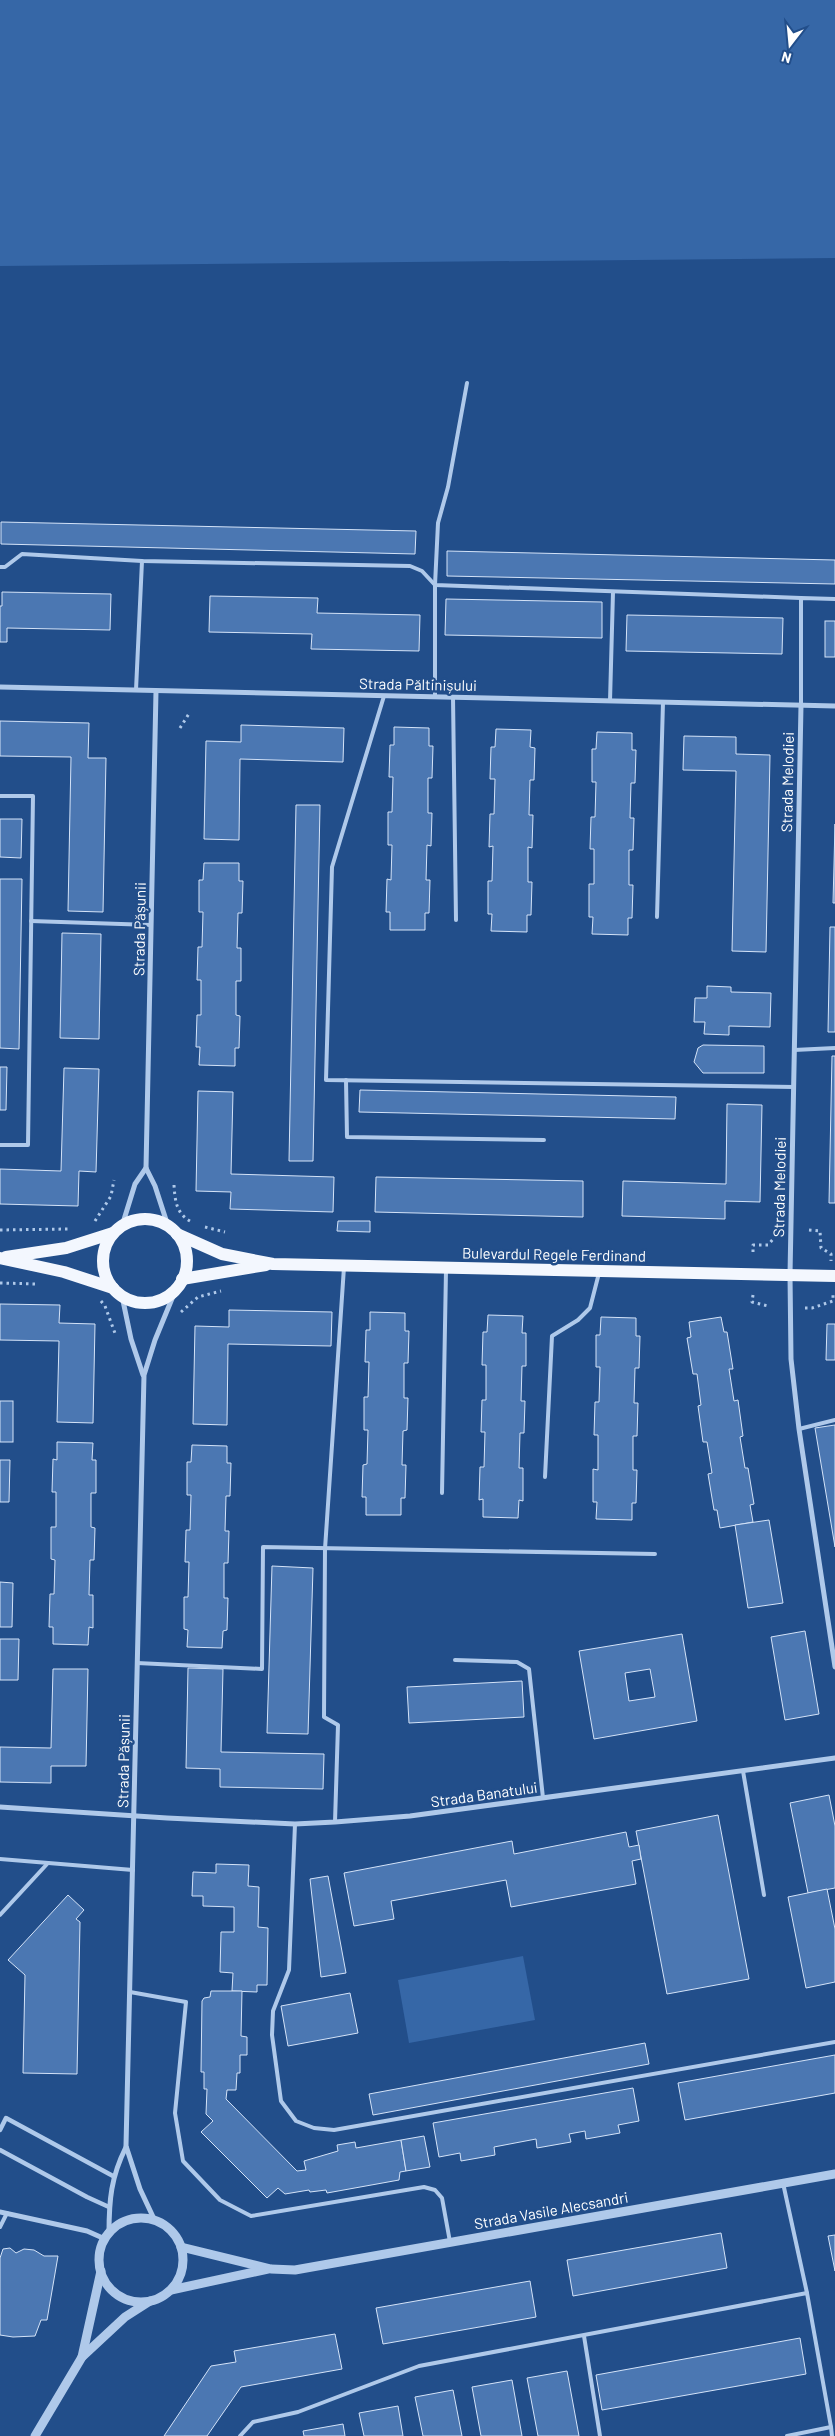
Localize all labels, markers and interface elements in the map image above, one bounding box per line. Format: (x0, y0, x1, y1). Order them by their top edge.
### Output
north arrow (765, 20, 815, 70)
text: N (779, 49, 793, 67)
street label: Strada Păltinișului (359, 674, 477, 694)
street label: Strada Melodiei (777, 732, 797, 832)
street label: Strada Pășunii (129, 882, 149, 976)
street label: Strada Melodiei (769, 1137, 789, 1237)
street label: Bulevardul Regele Ferdinand (462, 1243, 646, 1265)
street label: Strada Pășunii (113, 1714, 133, 1808)
street label: Strada Banatului (429, 1778, 539, 1810)
street label: Strada Vasile Alecsandri (473, 2188, 629, 2232)

